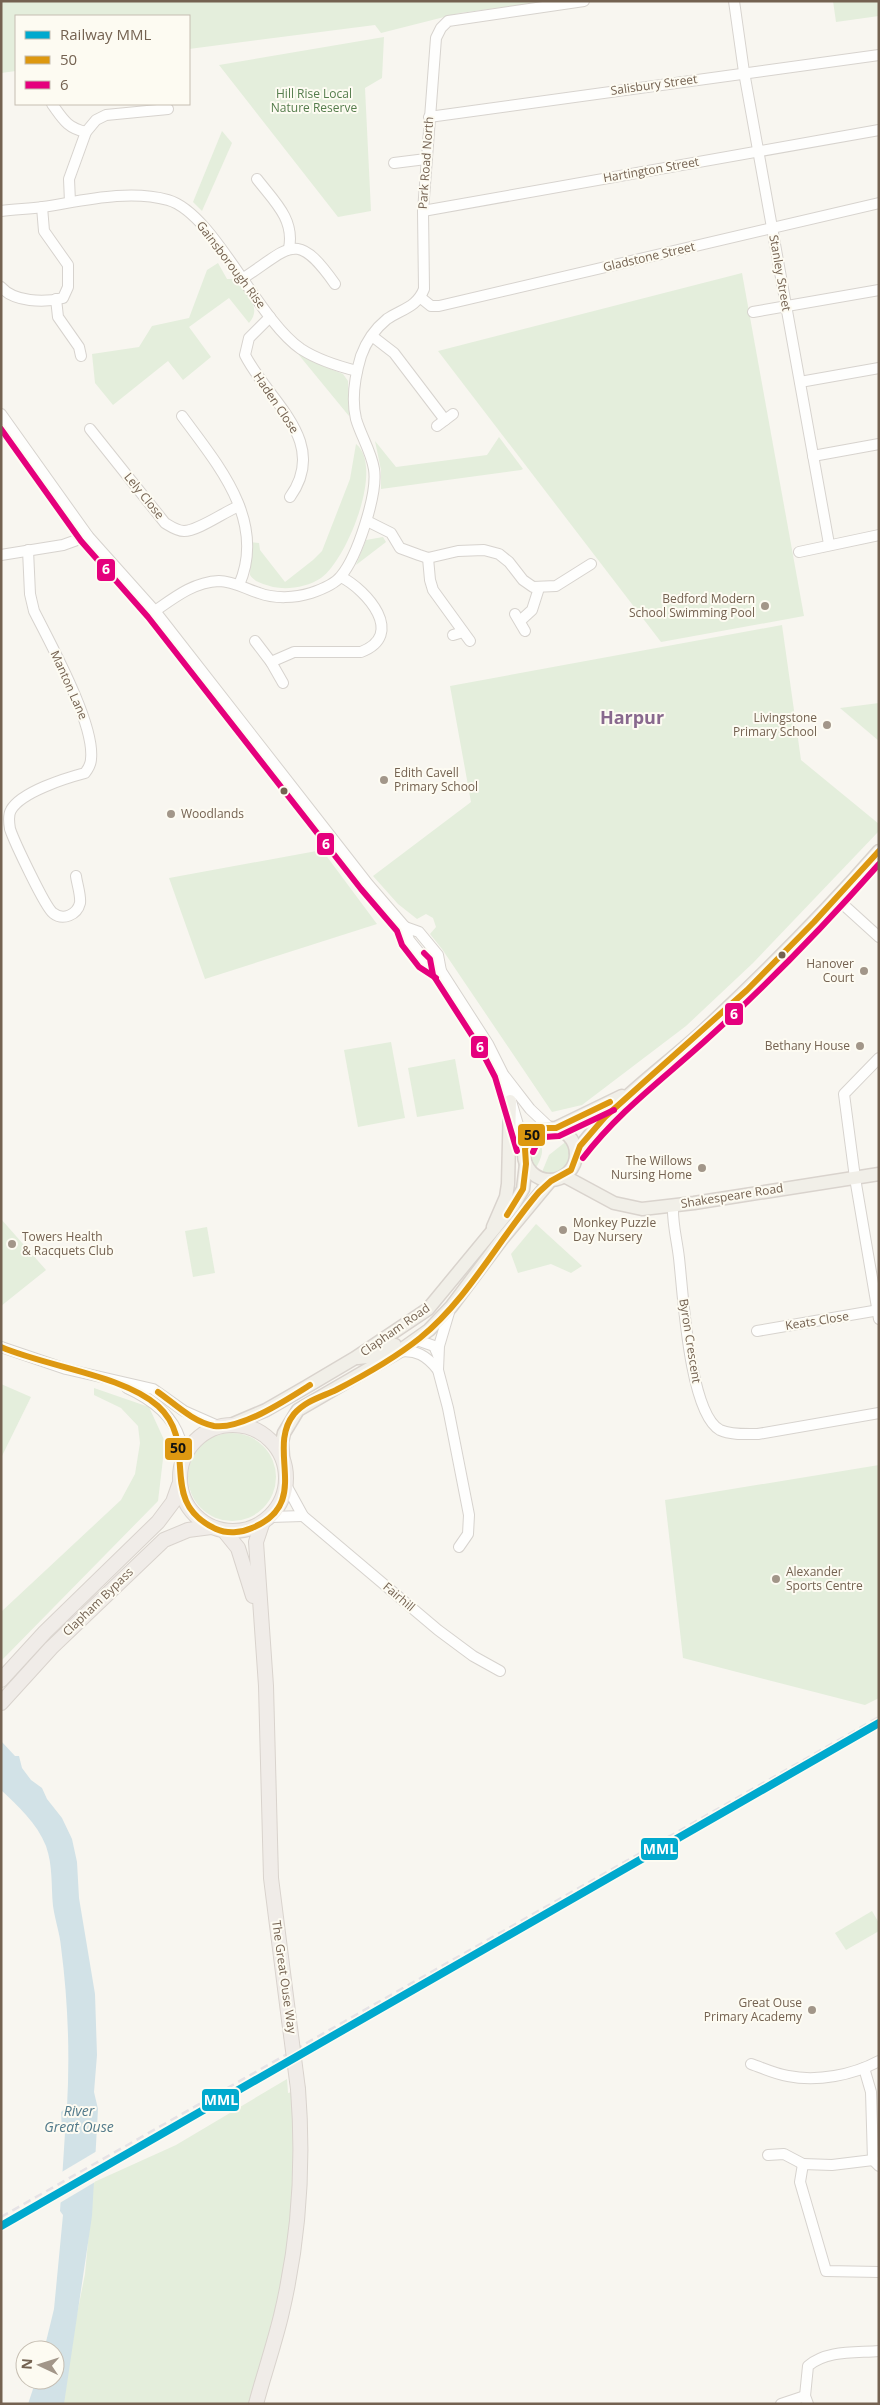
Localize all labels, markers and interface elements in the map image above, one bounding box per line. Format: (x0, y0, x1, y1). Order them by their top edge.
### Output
legend (15, 15, 190, 105)
text: Railway MML (60, 24, 152, 44)
text: 50 (60, 49, 77, 69)
street label: Salisbury Street (610, 70, 698, 99)
text: 6 (60, 74, 69, 94)
park label: Hill Rise Local Nature Reserve (271, 85, 357, 116)
street label: Park Road North (414, 116, 437, 210)
street label: Hartington Street (602, 153, 700, 186)
street label: Gainsborough Rise (193, 217, 270, 312)
street label: Stanley Street (765, 233, 796, 312)
street label: Gladstone Street (601, 238, 696, 275)
street label: Haden Close (250, 369, 303, 437)
street label: Lely Close (120, 469, 169, 523)
line badge: 6 (96, 558, 116, 582)
text: 6 (102, 559, 110, 578)
place label: Bedford Modern School Swimming Pool (629, 590, 755, 621)
marker: Bedford Modern School Swimming Pool (759, 600, 771, 612)
street label: Manton Lane (47, 648, 92, 722)
district label: Harpur (600, 705, 664, 729)
place label: Livingstone Primary School (733, 709, 817, 740)
marker: Livingstone Primary School (821, 719, 833, 731)
place label: Edith Cavell Primary School (394, 764, 478, 795)
marker: Edith Cavell Primary School (378, 774, 390, 786)
unlabelled marker (279, 786, 289, 796)
place label: Woodlands (181, 805, 244, 822)
marker: Woodlands (165, 808, 177, 820)
line badge: 6 (316, 832, 335, 856)
text: 6 (322, 834, 330, 853)
unlabelled marker (777, 950, 787, 960)
place label: Hanover Court (806, 955, 854, 986)
marker: Hanover Court (858, 965, 870, 977)
line badge: 6 (724, 1002, 744, 1026)
text: 6 (730, 1004, 738, 1023)
line badge: 6 (470, 1035, 489, 1059)
text: 6 (476, 1037, 484, 1056)
place label: Bethany House (765, 1037, 850, 1054)
marker: Bethany House (854, 1040, 866, 1052)
line badge: 50 (517, 1123, 546, 1147)
text: 50 (524, 1125, 540, 1144)
place label: The Willows Nursing Home (611, 1152, 692, 1183)
marker: The Willows Nursing Home (696, 1162, 708, 1174)
street label: Shakespeare Road (679, 1179, 784, 1212)
place label: Monkey Puzzle Day Nursery (573, 1214, 656, 1245)
marker: Monkey Puzzle Day Nursery (557, 1224, 569, 1236)
place label: Towers Health & Racquets Club (22, 1228, 114, 1259)
marker: Towers Health & Racquets Club (6, 1238, 18, 1250)
street label: Byron Crescent (675, 1297, 706, 1384)
street label: Clapham Road (356, 1299, 433, 1360)
street label: Keats Close (784, 1307, 850, 1334)
line badge: 50 (164, 1437, 193, 1461)
text: 50 (170, 1438, 186, 1457)
street label: Clapham Bypass (59, 1563, 137, 1640)
place label: Alexander Sports Centre (786, 1563, 863, 1594)
marker: Alexander Sports Centre (770, 1573, 782, 1585)
street label: Fairhill (380, 1578, 419, 1615)
line badge: MML (640, 1837, 679, 1861)
text: MML (643, 1839, 677, 1858)
street label: The Great Ouse Way (268, 1919, 301, 2036)
place label: Great Ouse Primary Academy (704, 1994, 803, 2025)
marker: Great Ouse Primary Academy (806, 2004, 818, 2016)
line badge: MML (201, 2088, 240, 2112)
text: MML (204, 2090, 238, 2109)
water label: River Great Ouse (44, 2101, 114, 2136)
north arrow (15, 2340, 65, 2390)
text: N (17, 2358, 36, 2370)

